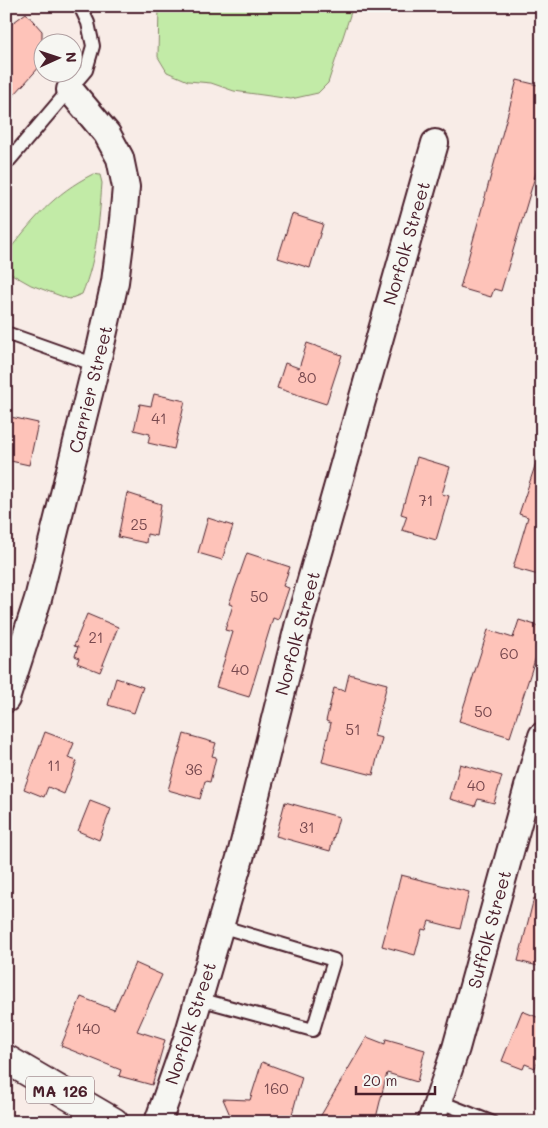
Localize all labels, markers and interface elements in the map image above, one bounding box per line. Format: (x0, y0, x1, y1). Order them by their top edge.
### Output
north arrow (32, 32, 82, 82)
text: N (62, 51, 81, 63)
street label: Norfolk Street (377, 178, 435, 308)
street label: Carrier Street (63, 323, 117, 455)
house number: 80 (298, 367, 316, 387)
house number: 41 (151, 408, 167, 428)
house number: 71 (418, 490, 434, 510)
house number: 25 (130, 514, 148, 534)
street label: Norfolk Street (269, 568, 325, 698)
house number: 50 (250, 586, 268, 606)
house number: 21 (88, 627, 104, 647)
house number: 60 (500, 643, 518, 663)
house number: 40 (231, 659, 249, 679)
house number: 50 (474, 701, 492, 721)
house number: 51 (345, 719, 361, 739)
house number: 11 (47, 755, 61, 775)
house number: 36 (185, 759, 203, 779)
house number: 40 (467, 775, 485, 795)
house number: 31 (299, 817, 315, 837)
street label: Suffolk Street (462, 867, 516, 991)
street label: Norfolk Street (159, 959, 221, 1087)
house number: 140 (76, 1018, 100, 1038)
scale bar (356, 1063, 434, 1095)
text: 20 m (363, 1070, 397, 1090)
road number: MA 126 (26, 1076, 94, 1104)
house number: 160 (263, 1078, 289, 1098)

